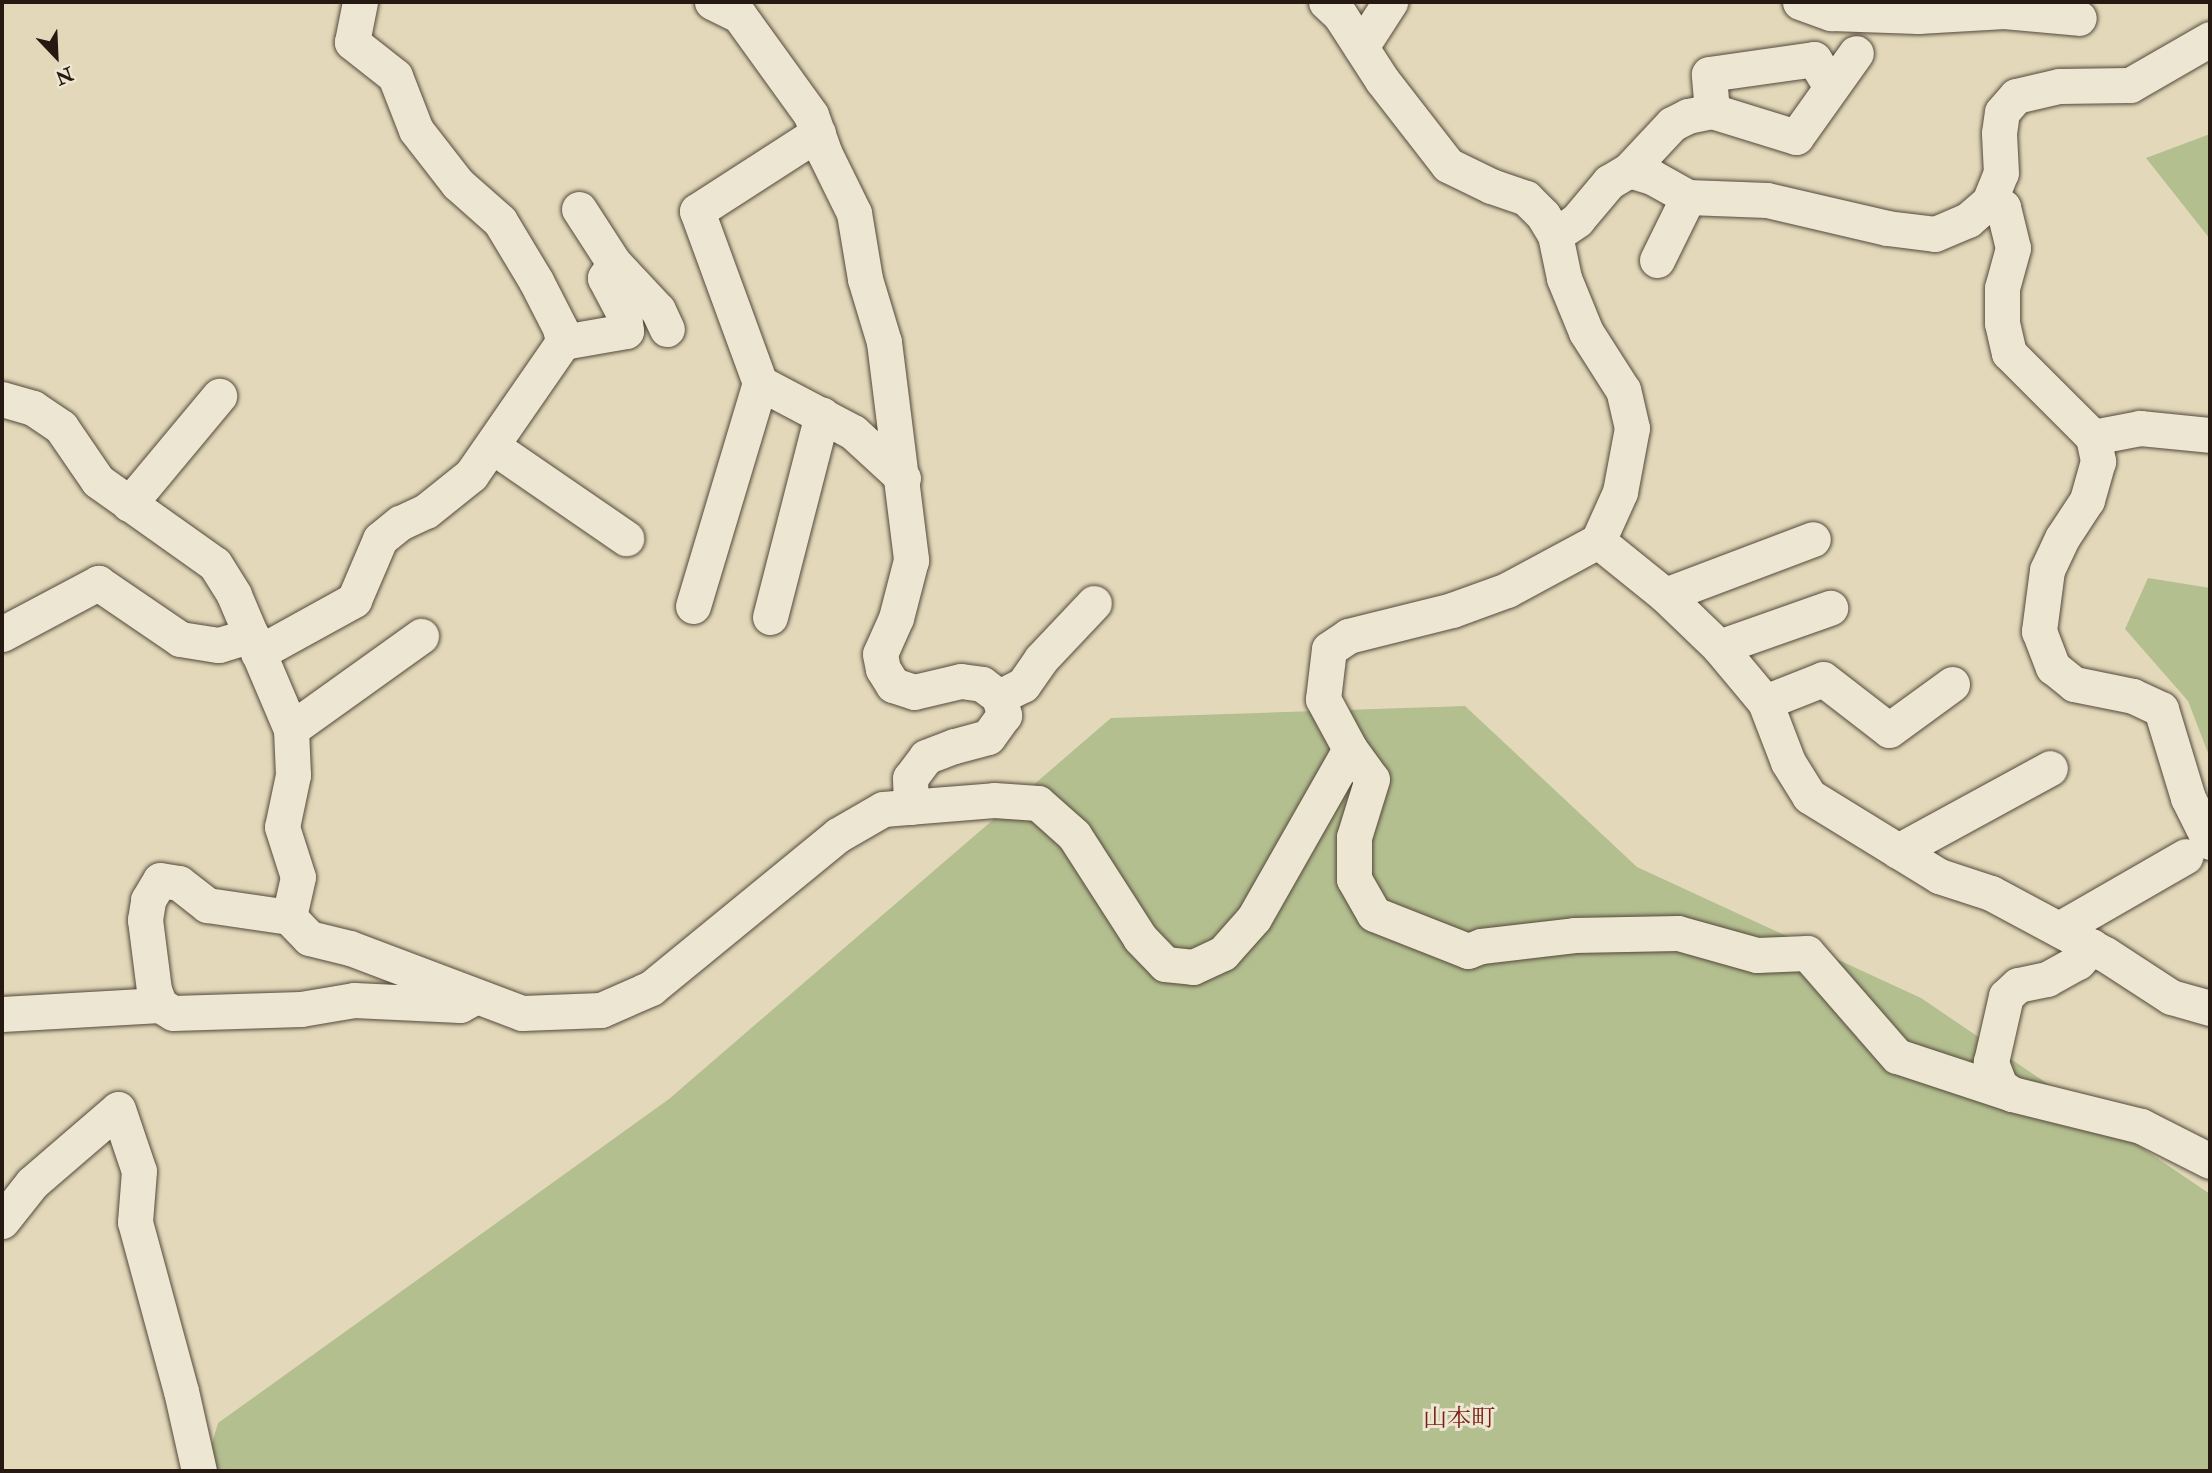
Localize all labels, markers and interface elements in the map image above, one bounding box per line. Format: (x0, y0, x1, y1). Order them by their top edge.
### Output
north arrow (21, 21, 91, 91)
text: N (52, 61, 77, 90)
district label: 山本町 (1423, 1405, 1495, 1433)

